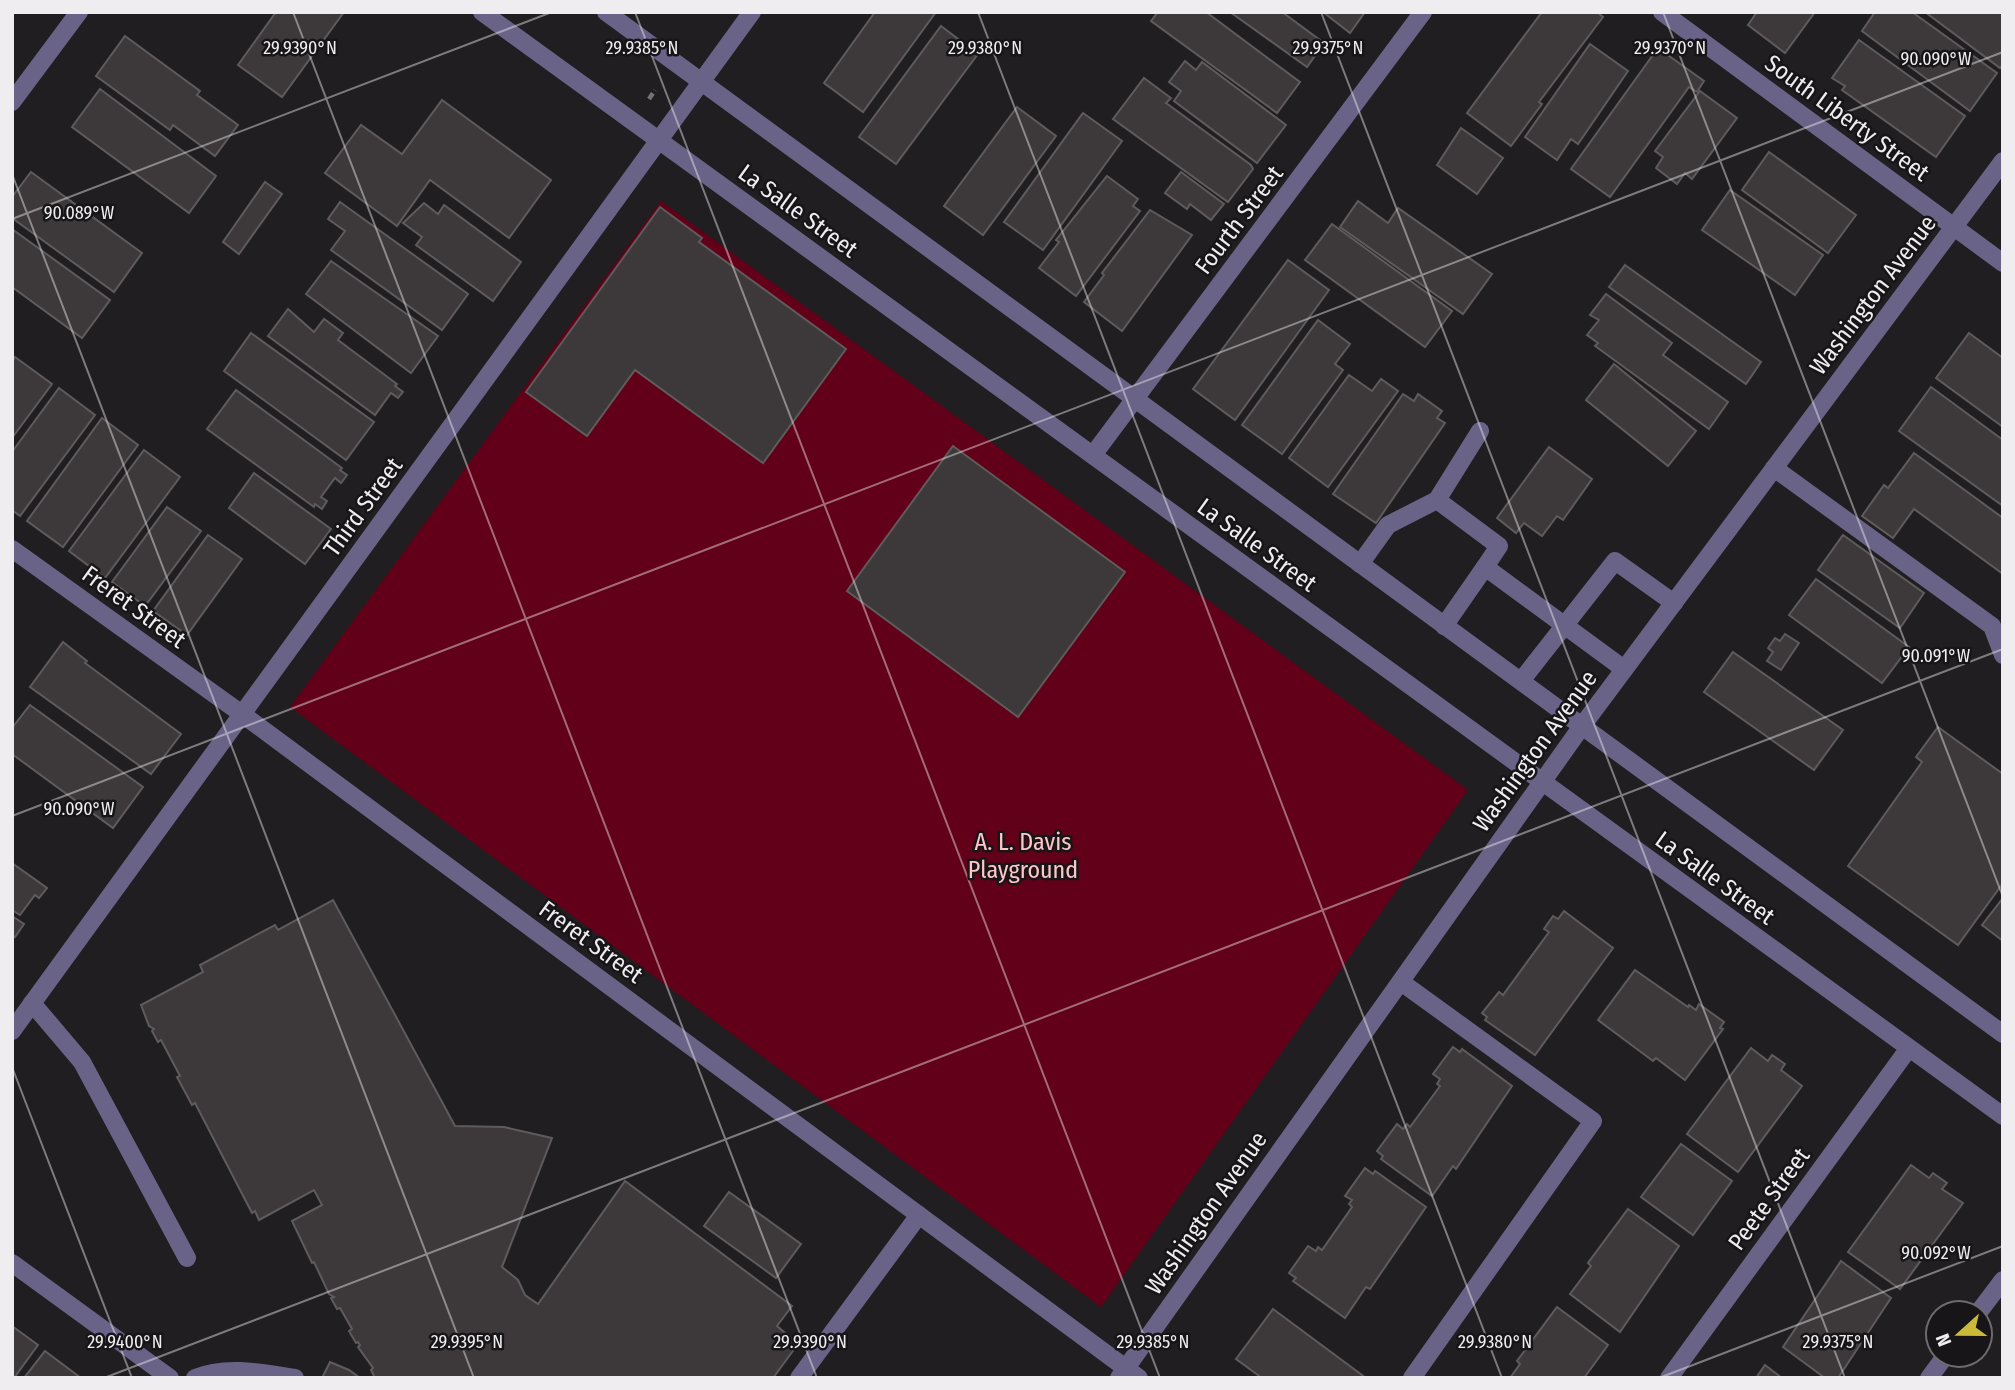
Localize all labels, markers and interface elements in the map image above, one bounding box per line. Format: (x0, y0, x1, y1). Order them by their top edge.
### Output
text: 29.9390°N (263, 37, 337, 59)
text: 29.9385°N (606, 37, 678, 59)
text: 29.9380°N (948, 37, 1022, 59)
text: 29.9375°N (1293, 37, 1363, 59)
text: 29.9370°N (1634, 37, 1706, 59)
text: 90.090°W (1900, 48, 1972, 70)
street label: South Liberty Street (1759, 49, 1935, 187)
street label: La Salle Street (733, 158, 863, 264)
street label: Fourth Street (1189, 160, 1289, 280)
text: 90.089°W (44, 202, 115, 224)
street label: Washington Avenue (1804, 210, 1942, 380)
street label: Third Street (318, 452, 408, 562)
street label: La Salle Street (1192, 492, 1322, 598)
street label: Freret Street (77, 560, 191, 654)
text: 90.091°W (1902, 645, 1971, 667)
street label: Washington Avenue (1467, 665, 1603, 837)
text: 90.090°W (43, 798, 115, 820)
street label: La Salle Street (1650, 825, 1780, 931)
park label: A. L. Davis Playground (968, 828, 1078, 884)
street label: Freret Street (534, 895, 648, 989)
street label: Washington Avenue (1139, 1126, 1273, 1300)
street label: Peete Street (1723, 1142, 1816, 1256)
text: 90.092°W (1901, 1242, 1971, 1264)
north arrow (1924, 1299, 1994, 1369)
text: N (1931, 1330, 1956, 1349)
text: 29.9400°N (87, 1331, 163, 1353)
text: 29.9395°N (431, 1331, 503, 1353)
text: 29.9390°N (773, 1331, 847, 1353)
text: 29.9385°N (1117, 1331, 1189, 1353)
text: 29.9380°N (1458, 1331, 1532, 1353)
text: 29.9375°N (1803, 1331, 1873, 1353)

